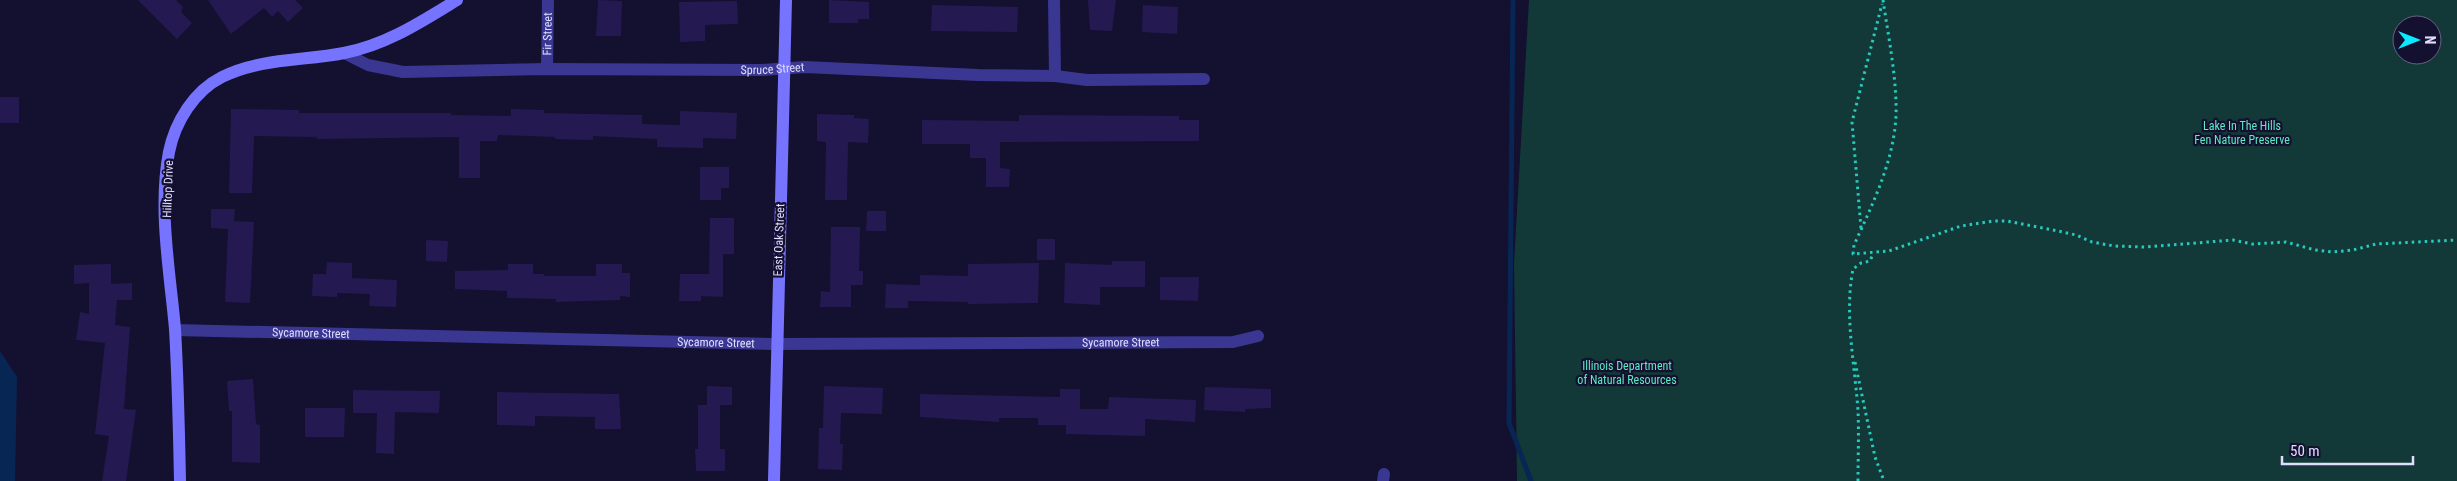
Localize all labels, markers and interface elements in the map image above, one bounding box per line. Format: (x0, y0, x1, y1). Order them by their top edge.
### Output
street label: Fir Street (540, 12, 555, 56)
north arrow (2392, 15, 2442, 65)
text: N (2422, 36, 2438, 44)
street label: Spruce Street (741, 60, 805, 77)
park label: Lake In The Hills Fen Nature Preserve (2194, 119, 2290, 147)
street label: Hilltop Drive (160, 160, 176, 218)
street label: East Oak Street (771, 203, 787, 277)
street label: Sycamore Street (272, 325, 350, 341)
street label: Sycamore Street (677, 335, 755, 351)
street label: Sycamore Street (1082, 335, 1160, 350)
park label: Illinois Department of Natural Resources (1577, 359, 1677, 387)
scale bar (2282, 434, 2413, 466)
text: 50 m (2290, 442, 2320, 460)

